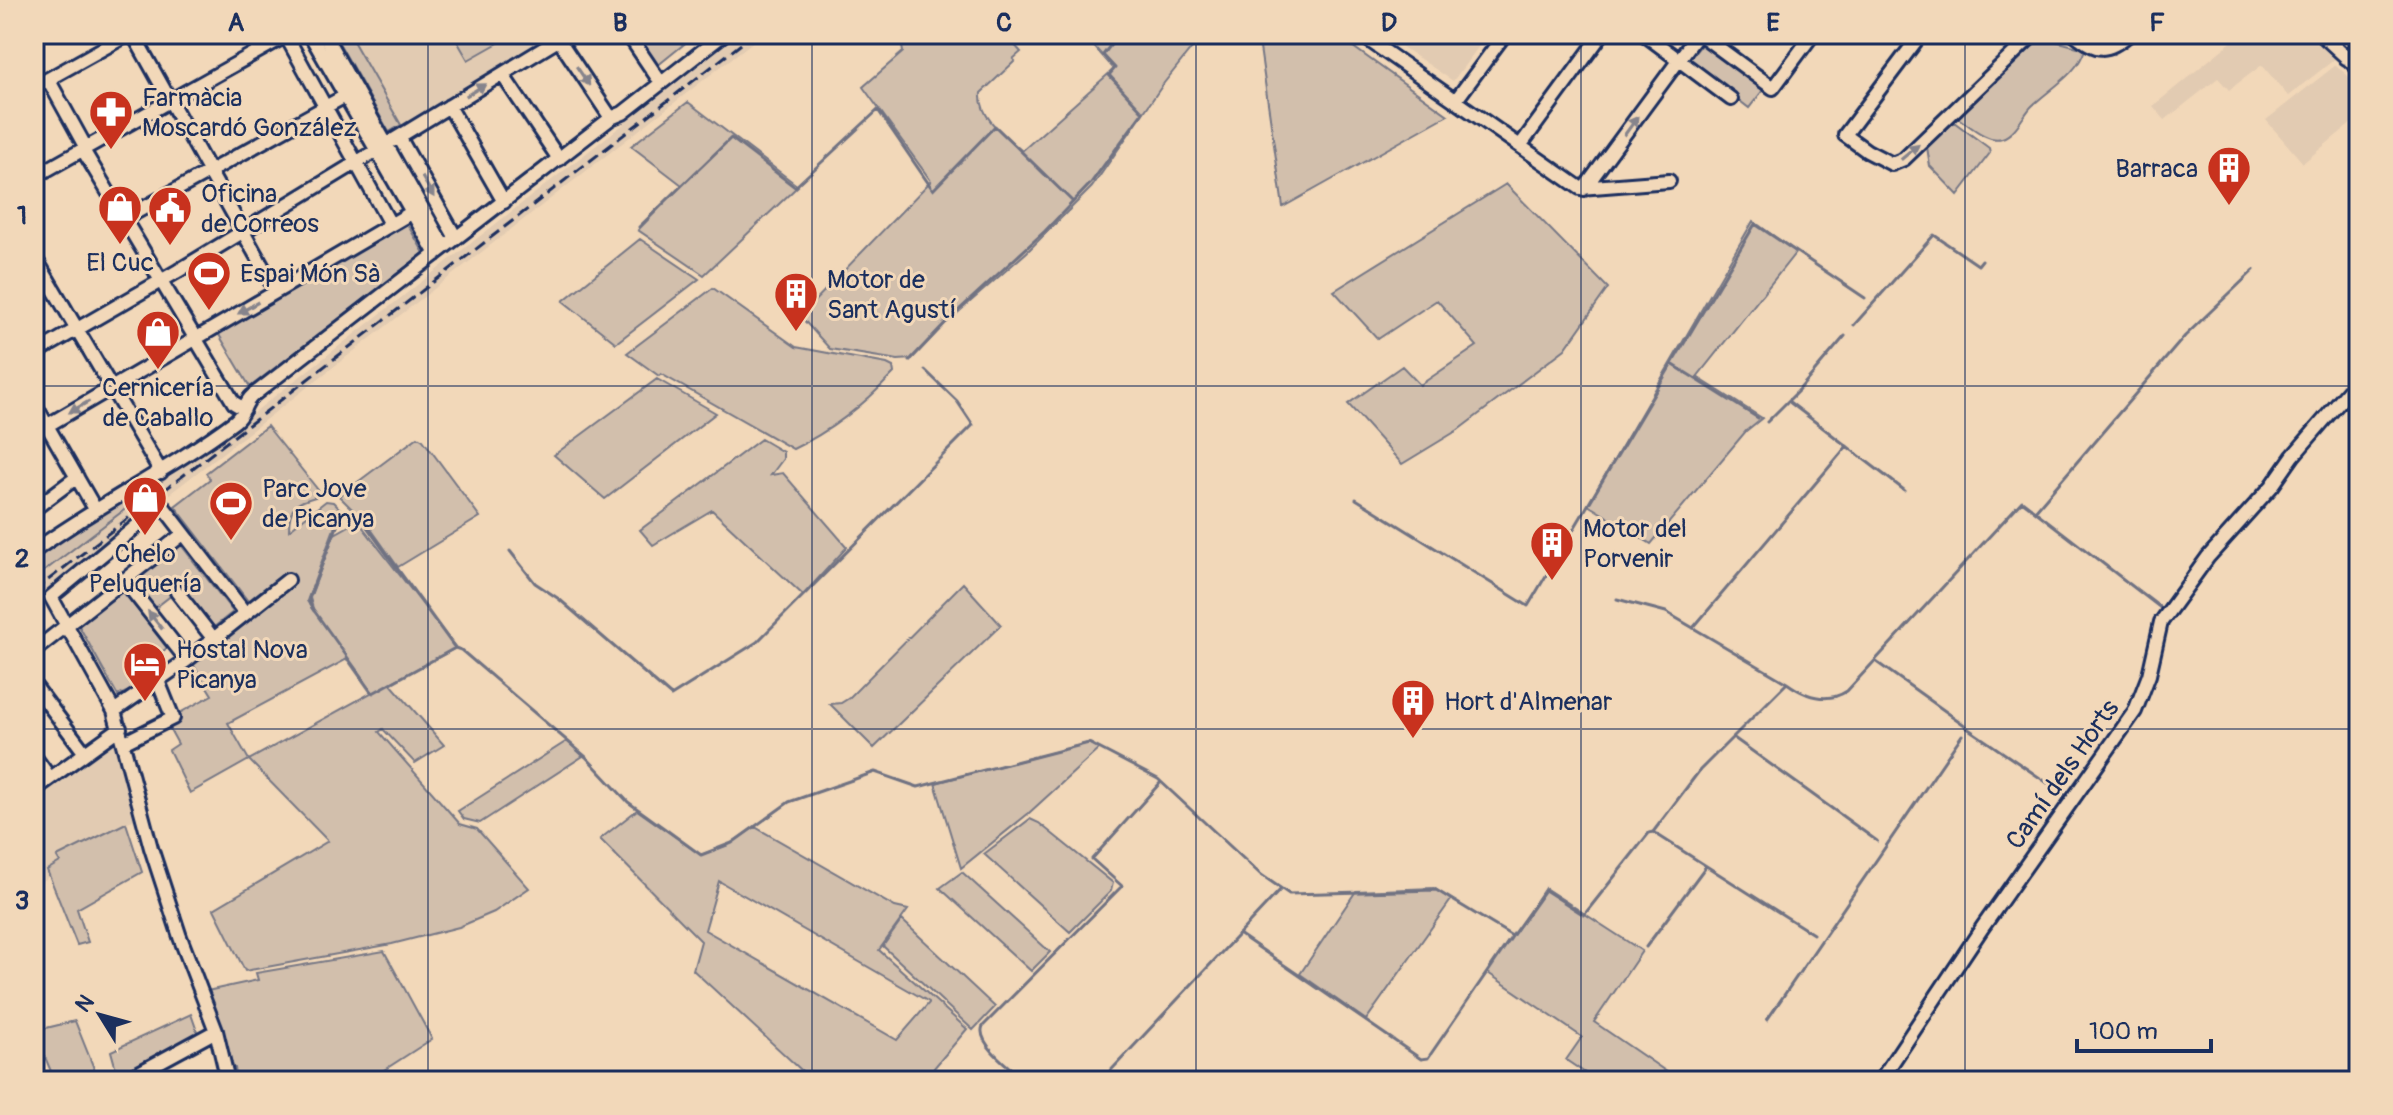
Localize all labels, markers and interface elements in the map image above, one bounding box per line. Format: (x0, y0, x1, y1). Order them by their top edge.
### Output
text: A (228, 7, 245, 39)
text: B (613, 7, 627, 39)
text: C (996, 7, 1012, 39)
text: D (1381, 7, 1397, 39)
text: E (1766, 7, 1780, 39)
text: F (2149, 7, 2165, 39)
one-way arrow (575, 65, 590, 87)
place label: Farmàcia Moscardó González (142, 82, 357, 144)
one-way arrow (465, 83, 487, 97)
pharmacy icon: Farmàcia Moscardó González (87, 88, 135, 151)
one-way arrow (1622, 116, 1638, 136)
one-way arrow (1900, 144, 1920, 161)
building icon: Barraca (2205, 144, 2253, 207)
place label: Barraca (2115, 153, 2198, 185)
one-way arrow (420, 176, 434, 198)
place label: Oficina de Correos (201, 178, 319, 240)
shop icon: El Cuc (96, 183, 144, 246)
public building icon: Oficina de Correos (146, 184, 194, 247)
text: 1 (17, 200, 27, 232)
place label: El Cuc (86, 247, 154, 279)
sports icon: Espai Món Sà (185, 249, 233, 312)
place label: Espai Món Sà (240, 258, 380, 290)
place label: Motor de Sant Agustí (827, 264, 956, 326)
building icon: Motor de Sant Agustí (772, 270, 820, 333)
one-way arrow (237, 301, 259, 315)
shop icon: Cernicería de Caballo (134, 308, 182, 371)
place label: Cernicería de Caballo (102, 372, 214, 434)
one-way arrow (68, 400, 91, 414)
place label: Parc Jove de Picanya (262, 473, 374, 535)
shop icon: Chelo Peluquería (121, 474, 169, 537)
sports icon: Parc Jove de Picanya (207, 479, 255, 542)
place label: Motor del Porvenir (1583, 513, 1687, 575)
building icon: Motor del Porvenir (1528, 519, 1576, 582)
place label: Chelo Peluquería (88, 538, 202, 600)
text: 2 (15, 543, 29, 575)
one-way arrow (148, 610, 164, 630)
place label: Hostal Nova Picanya (176, 634, 308, 696)
hotel icon: Hostal Nova Picanya (121, 640, 169, 703)
building icon: Hort d'Almenar (1389, 677, 1437, 740)
place label: Hort d'Almenar (1444, 686, 1613, 718)
street label: Camí dels Horts (1999, 693, 2126, 856)
text: 3 (15, 885, 29, 917)
north arrow (60, 975, 140, 1055)
text: N (69, 989, 101, 1018)
scale bar (2077, 1003, 2211, 1053)
text: 100 m (2089, 1017, 2158, 1046)

